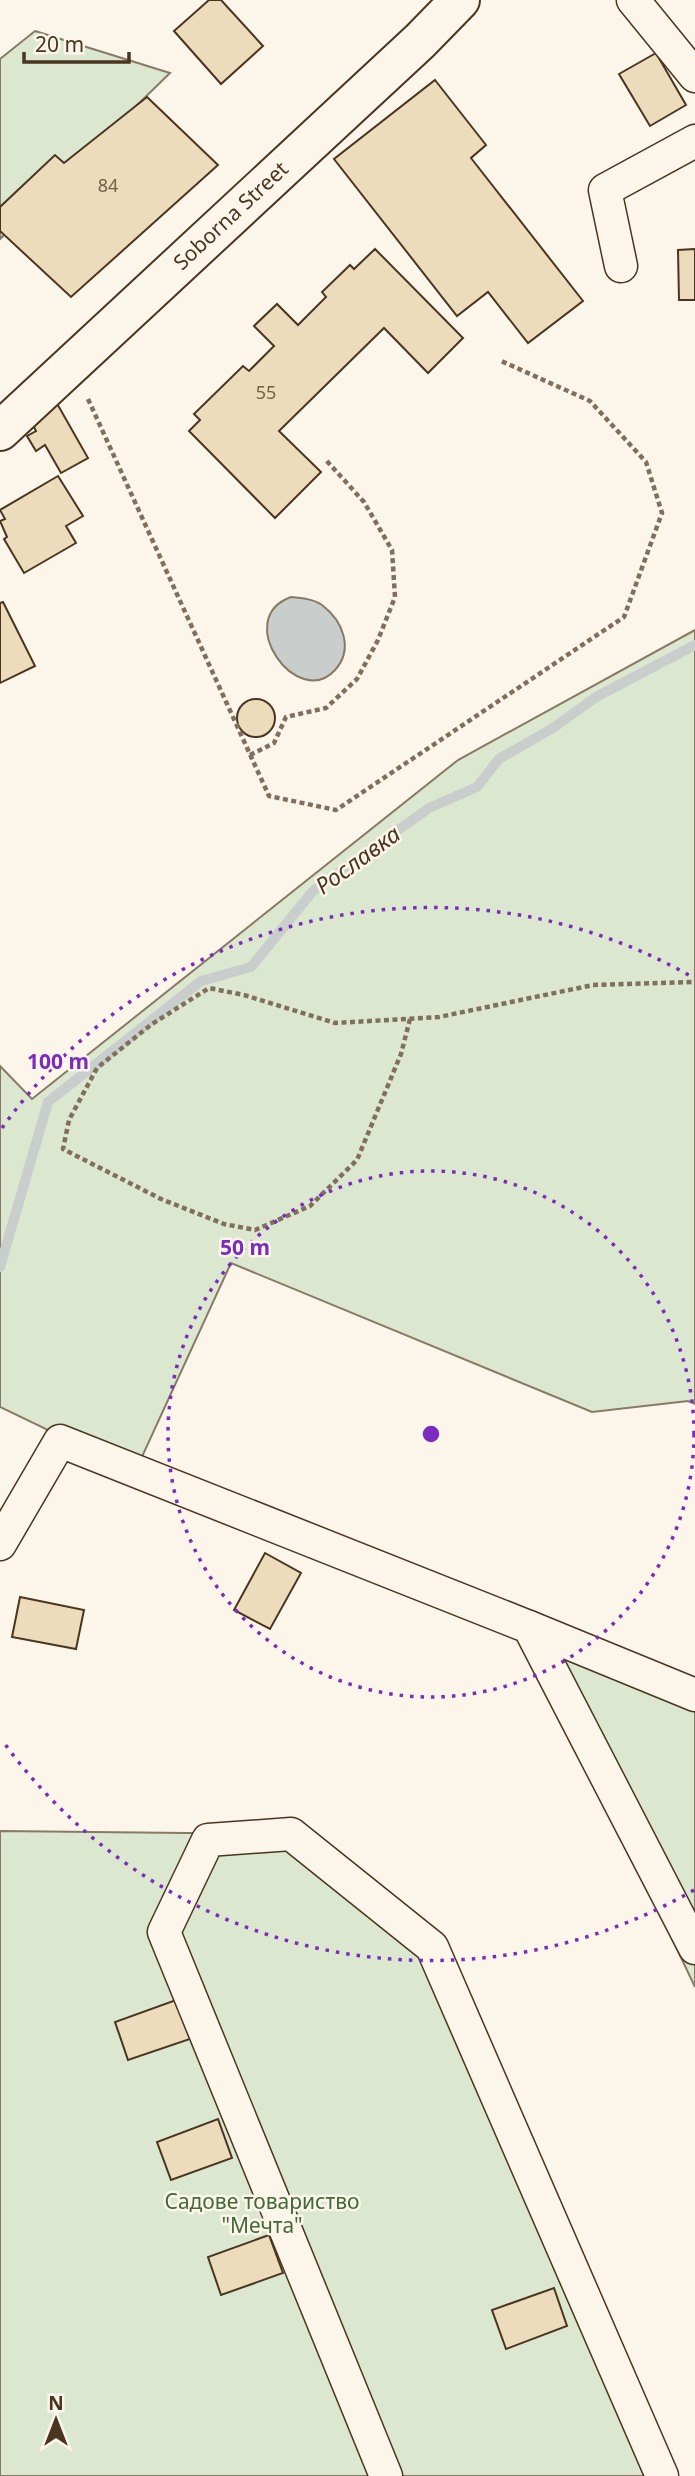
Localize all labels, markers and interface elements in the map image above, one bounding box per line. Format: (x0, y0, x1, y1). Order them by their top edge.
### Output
scale bar (24, 21, 130, 65)
text: 20 m (35, 30, 84, 58)
street label: Soborna Street (167, 154, 294, 276)
house number: 84 (98, 173, 118, 197)
house number: 55 (256, 380, 276, 404)
water label: Рославка (308, 817, 407, 901)
text: 100 m (27, 1047, 89, 1075)
text: 50 m (220, 1233, 270, 1261)
centre of rings (419, 1422, 443, 1446)
park label: Садове товариство "Мечта" (164, 2187, 360, 2239)
north arrow (21, 2385, 91, 2455)
text: N (48, 2390, 64, 2416)

